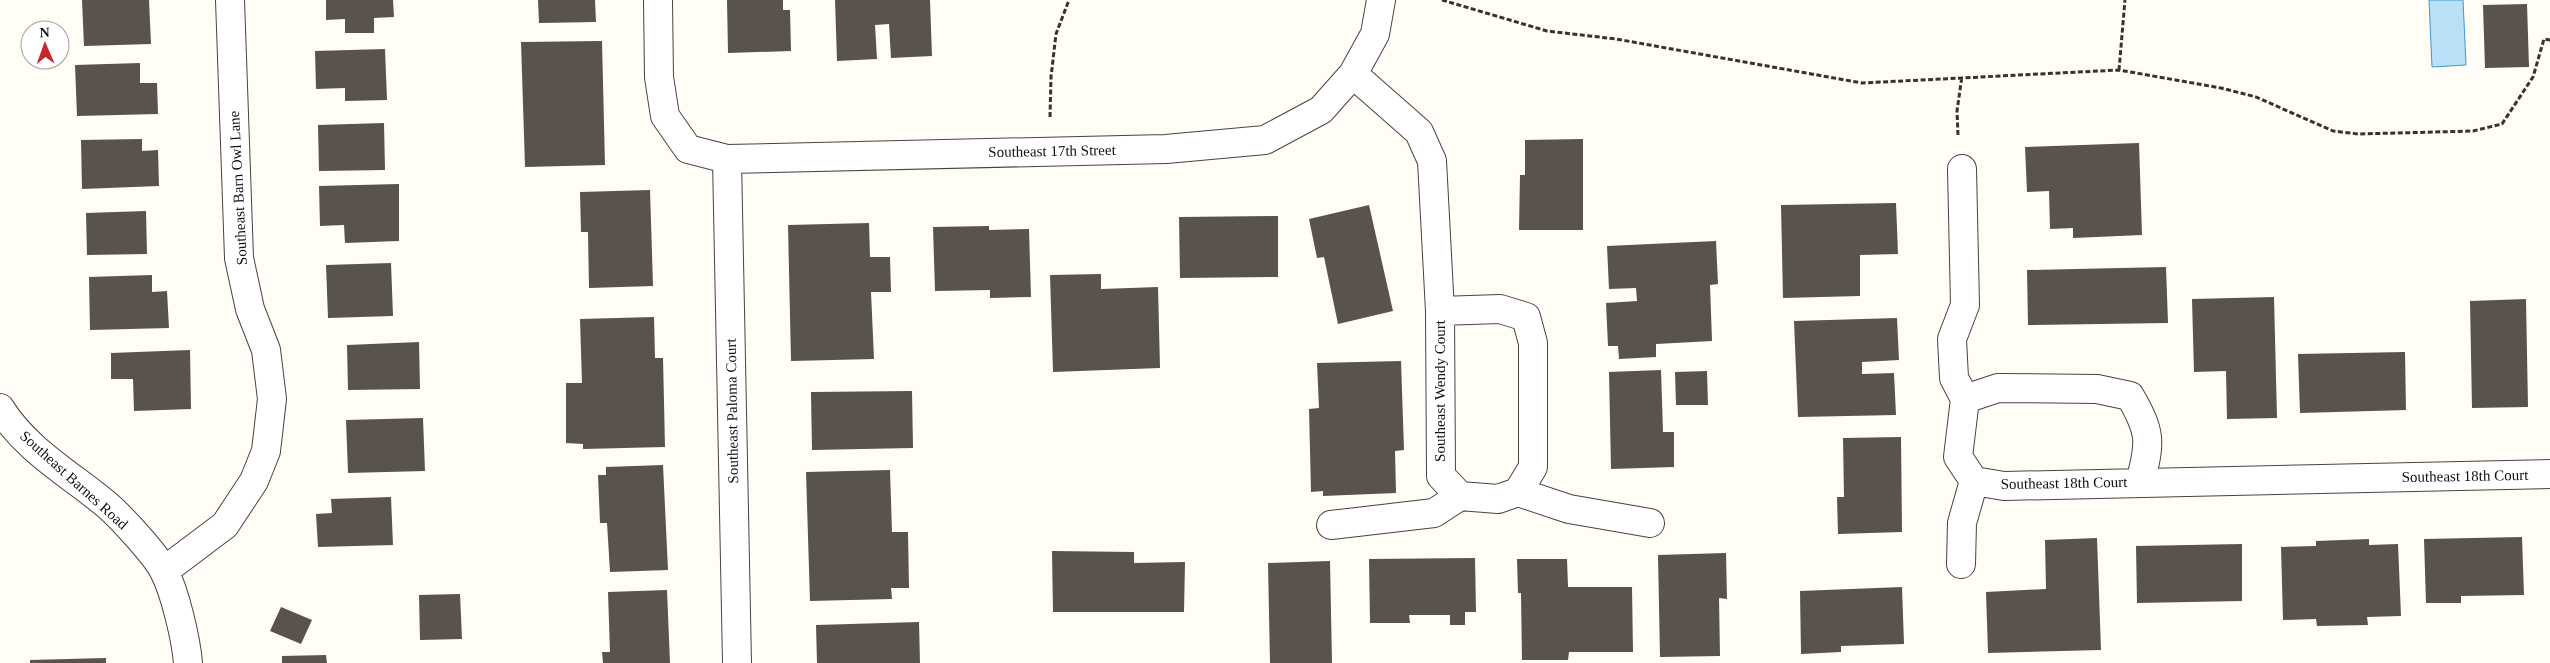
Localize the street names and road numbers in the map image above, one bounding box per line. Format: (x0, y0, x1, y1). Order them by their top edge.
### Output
street label: Southeast Barn Owl Lane (226, 110, 250, 266)
street label: Southeast 17th Street (988, 142, 1117, 160)
street label: Southeast Wendy Court (1432, 319, 1448, 462)
street label: Southeast Paloma Court (723, 338, 741, 484)
street label: Southeast Barnes Road (17, 427, 131, 533)
street label: Southeast 18th Court (2402, 467, 2529, 485)
street label: Southeast 18th Court (2001, 474, 2128, 492)

